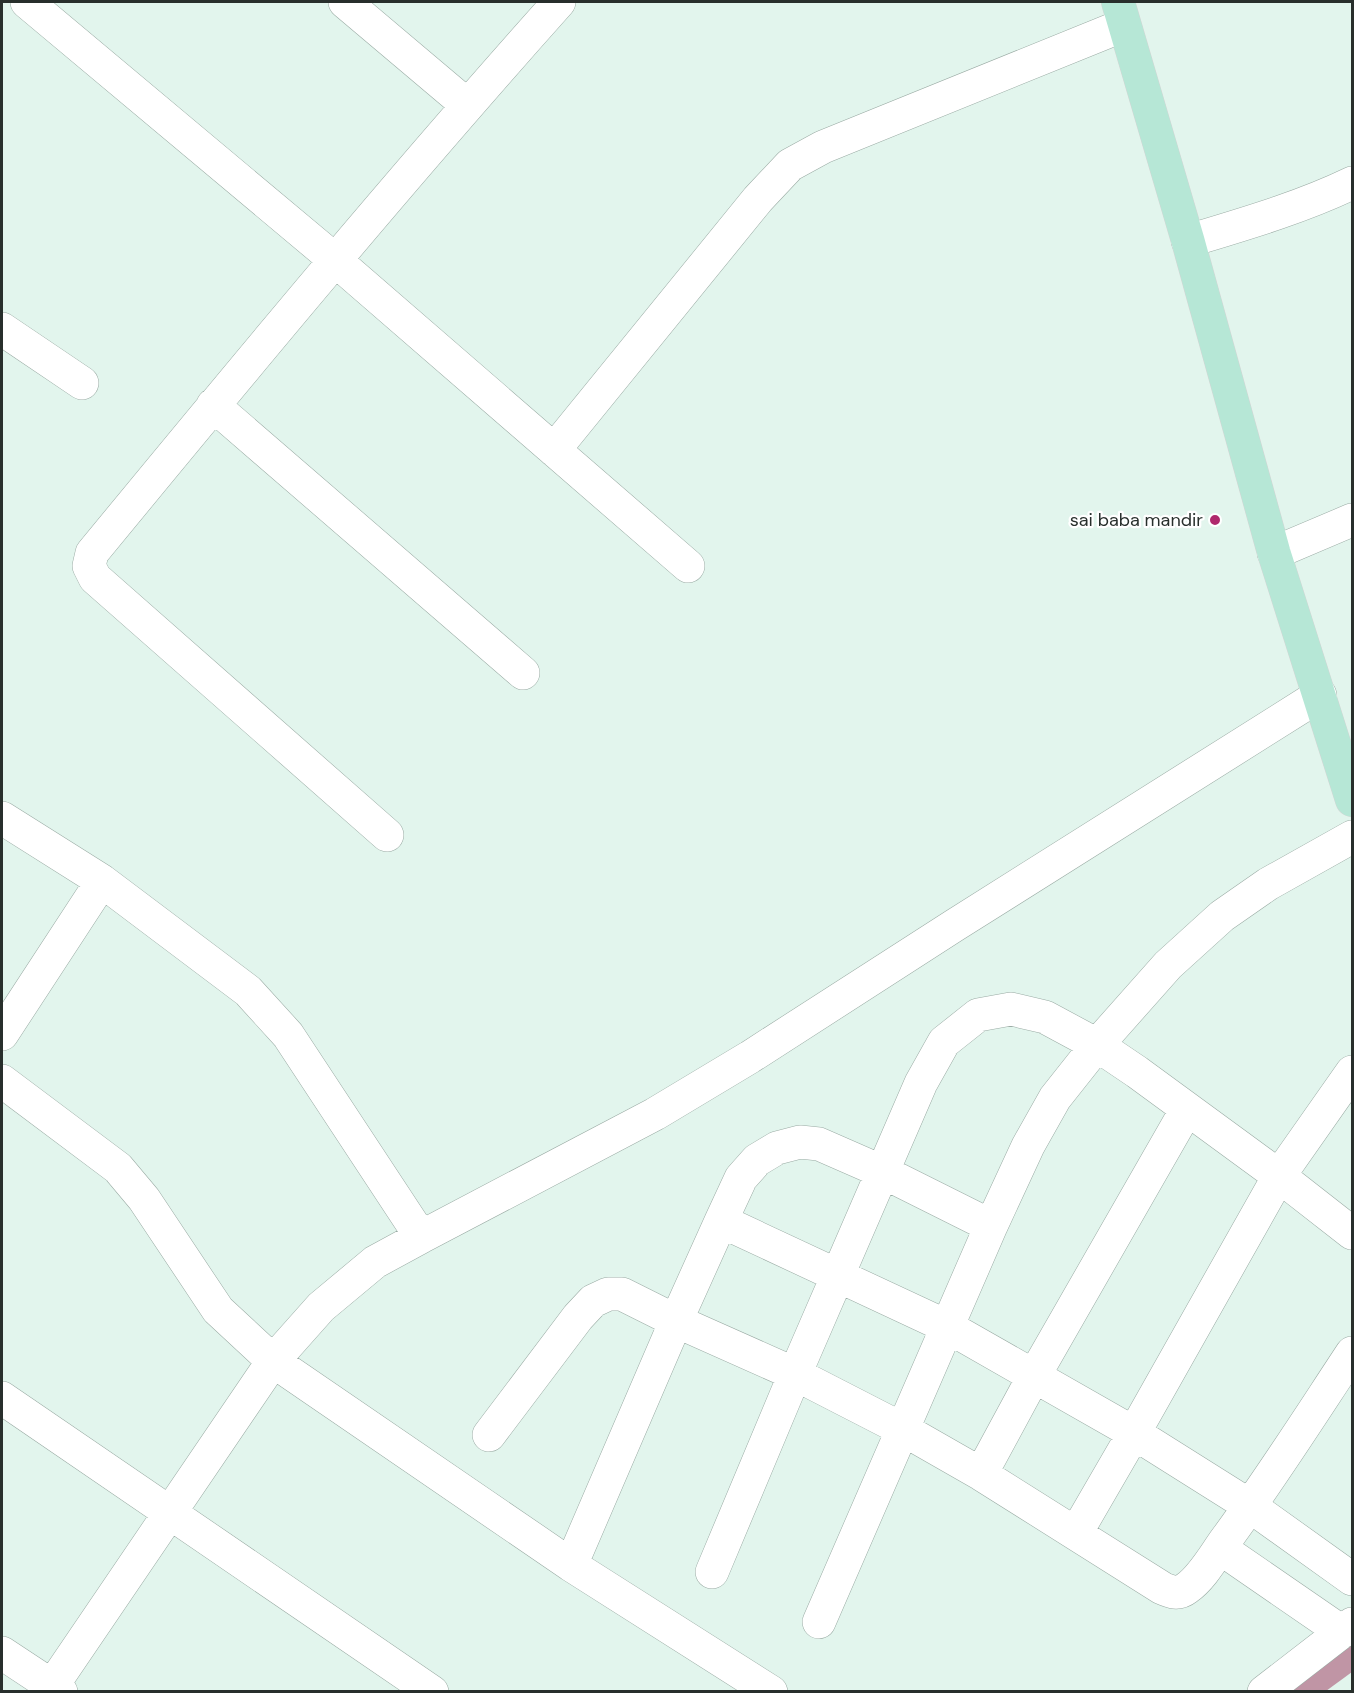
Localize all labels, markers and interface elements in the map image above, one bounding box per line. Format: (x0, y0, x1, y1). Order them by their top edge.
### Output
place label: sai baba mandir (1070, 508, 1203, 532)
marker: sai baba mandir (1208, 513, 1222, 527)

